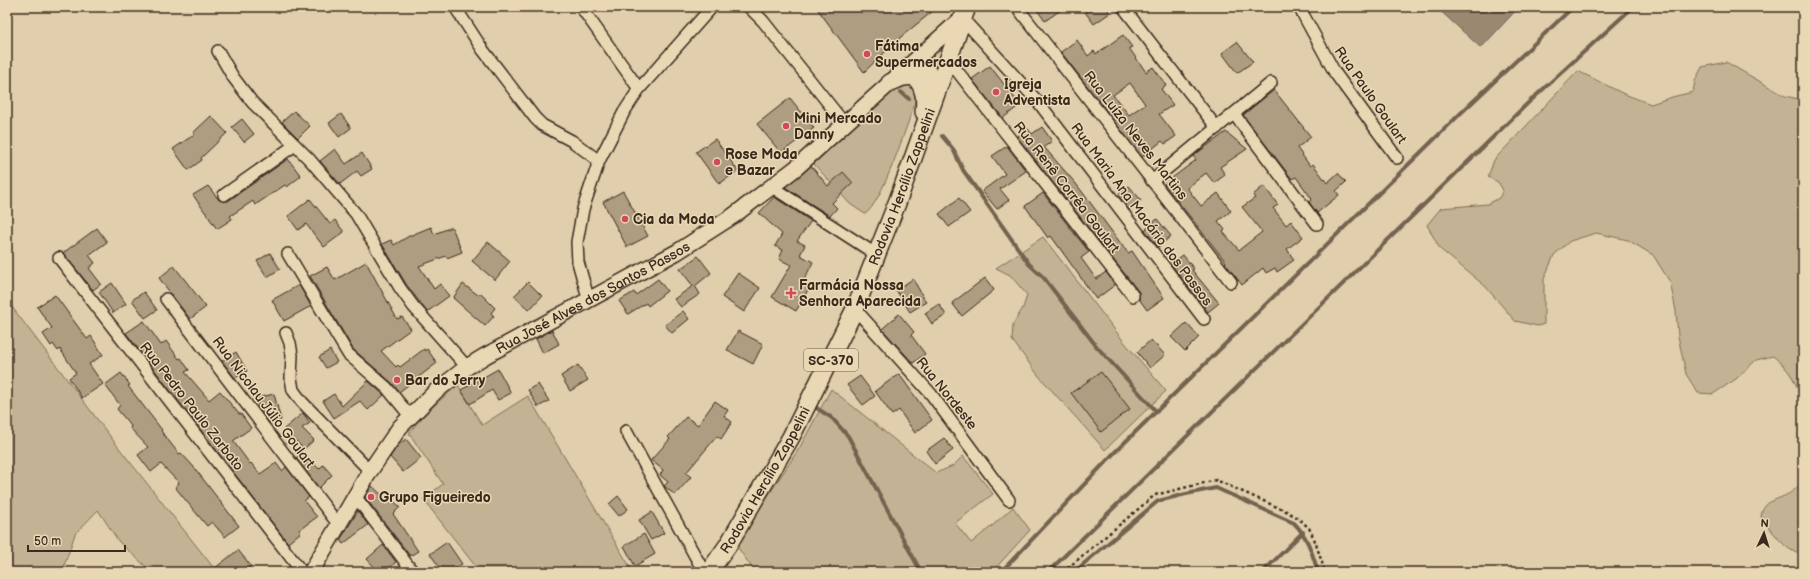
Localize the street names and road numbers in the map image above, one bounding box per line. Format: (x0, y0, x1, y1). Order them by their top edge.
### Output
street label: Rua Paulo Goulart (1331, 43, 1411, 148)
street label: Rua Luíza Neves Martins (1080, 68, 1191, 203)
street label: Rodovia Hercílio Zappelini (865, 106, 939, 268)
street label: Rua Renê Corrêa Goulart (1010, 118, 1124, 257)
street label: Rua Maria Ana Macário dos Passos (1067, 119, 1216, 309)
street label: Rua José Alves dos Santos Passos (493, 238, 693, 358)
street label: Rua Nicolau Júlio Goulart (209, 333, 319, 472)
street label: Rua Pedro Paulo Zarbato (136, 339, 247, 474)
road number: SC-370 (804, 349, 858, 371)
street label: Rua Nordeste (912, 354, 981, 433)
street label: Rodovia Hercílio Zappelini (717, 404, 814, 557)

